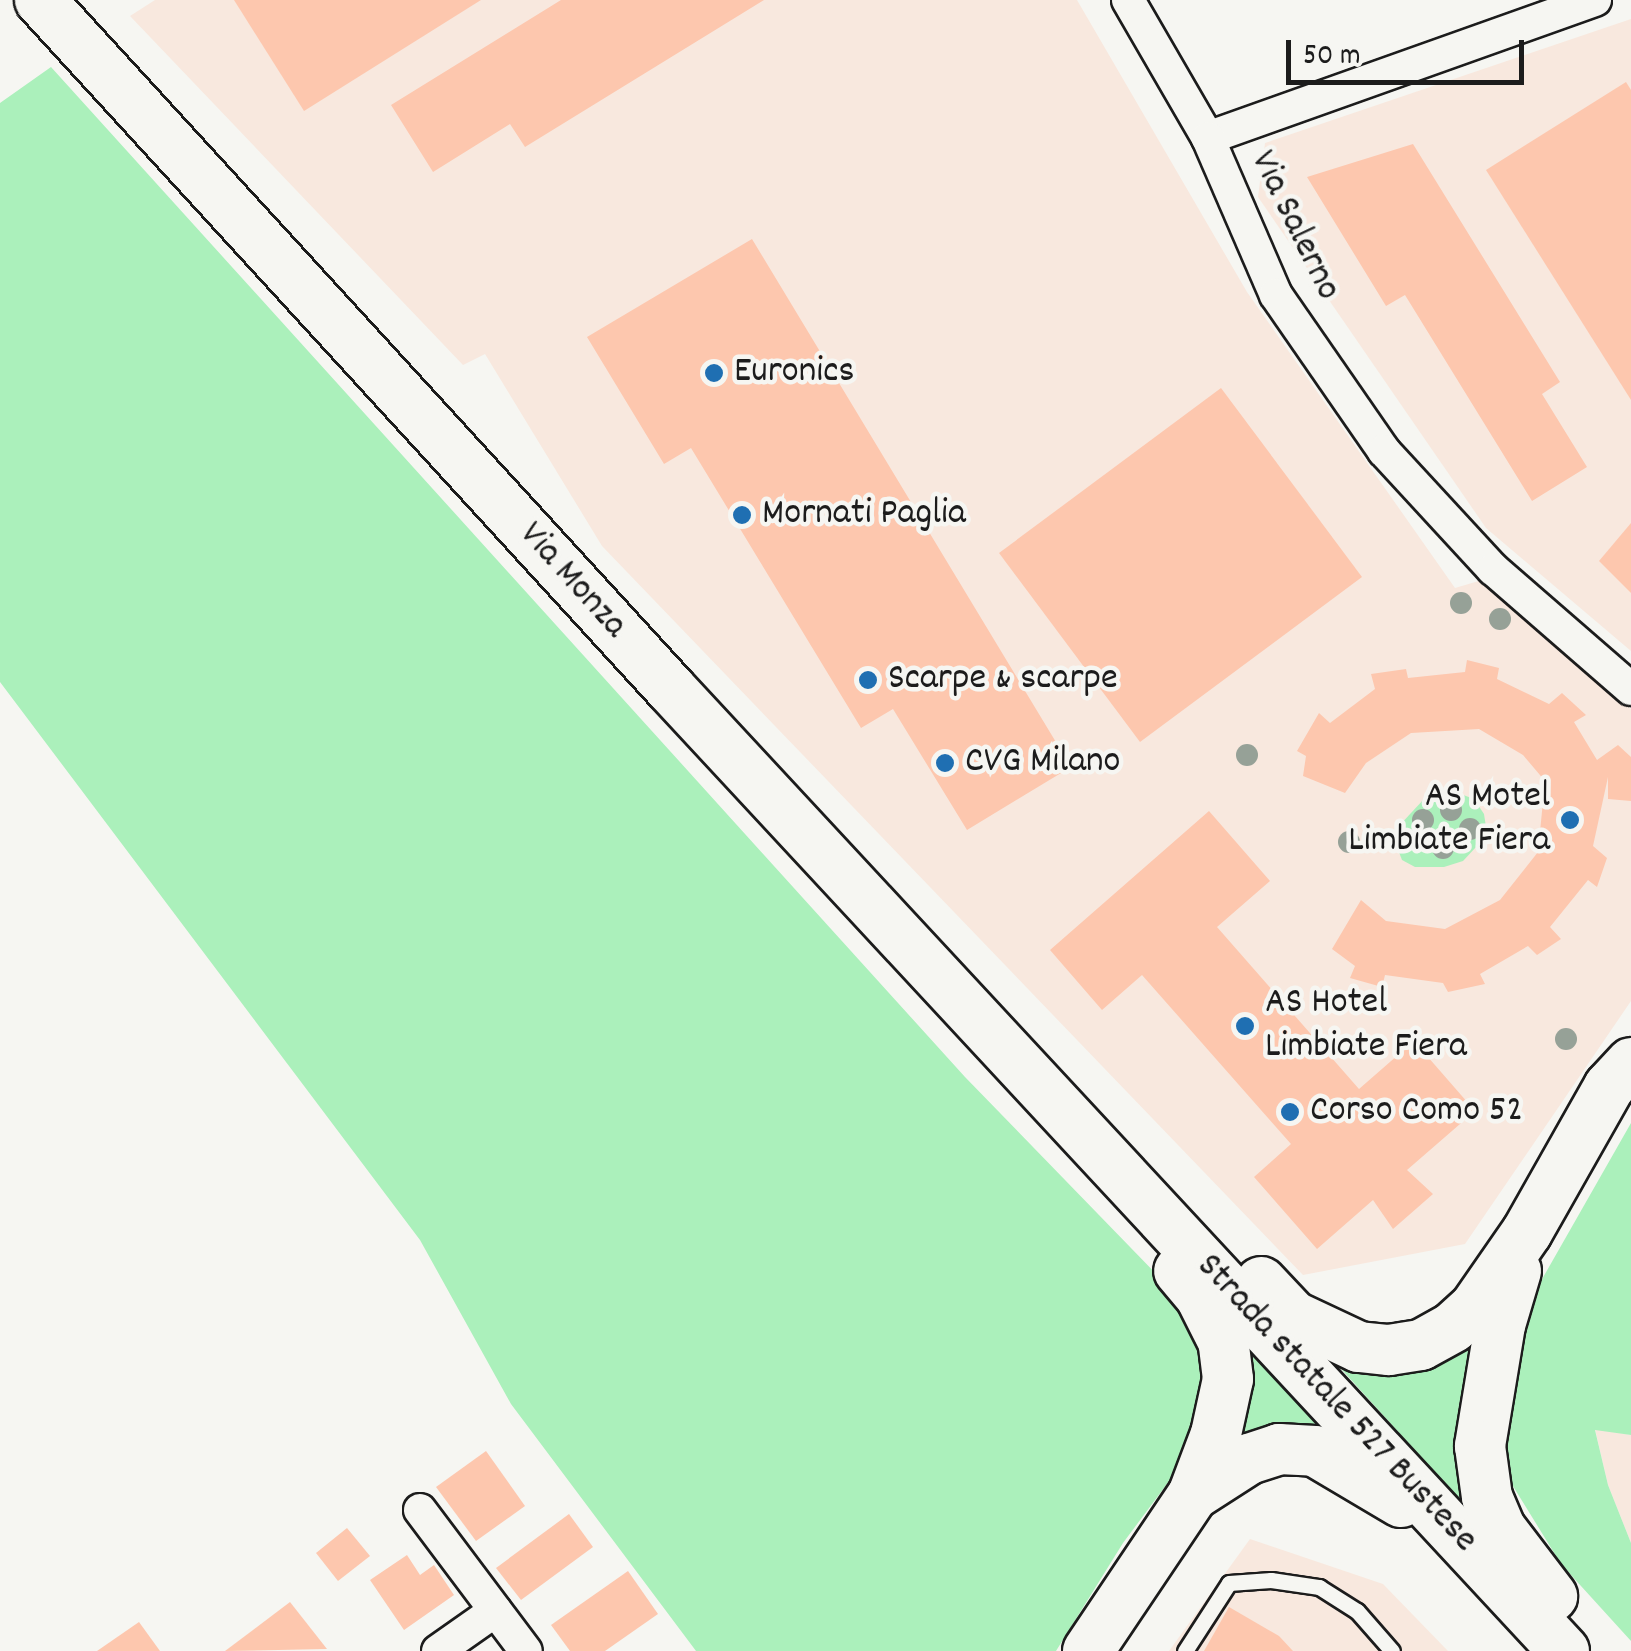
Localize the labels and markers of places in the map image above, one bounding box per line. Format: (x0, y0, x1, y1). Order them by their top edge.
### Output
place label: Euronics (734, 350, 854, 396)
marker: Euronics (703, 362, 725, 384)
place label: Mornati Paglia (762, 492, 966, 538)
marker: Mornati Paglia (731, 504, 753, 526)
place label: Scarpe & scarpe (888, 657, 1118, 703)
marker: Scarpe & scarpe (857, 669, 879, 691)
place label: CVG Milano (965, 740, 1120, 786)
marker: CVG Milano (934, 752, 956, 774)
place label: AS Motel Limbiate Fiera (1348, 775, 1550, 864)
marker: AS Motel Limbiate Fiera (1559, 809, 1581, 831)
place label: AS Hotel Limbiate Fiera (1265, 981, 1467, 1070)
marker: AS Hotel Limbiate Fiera (1234, 1015, 1256, 1037)
place label: Corso Como 52 (1310, 1089, 1523, 1135)
marker: Corso Como 52 (1279, 1101, 1301, 1123)

